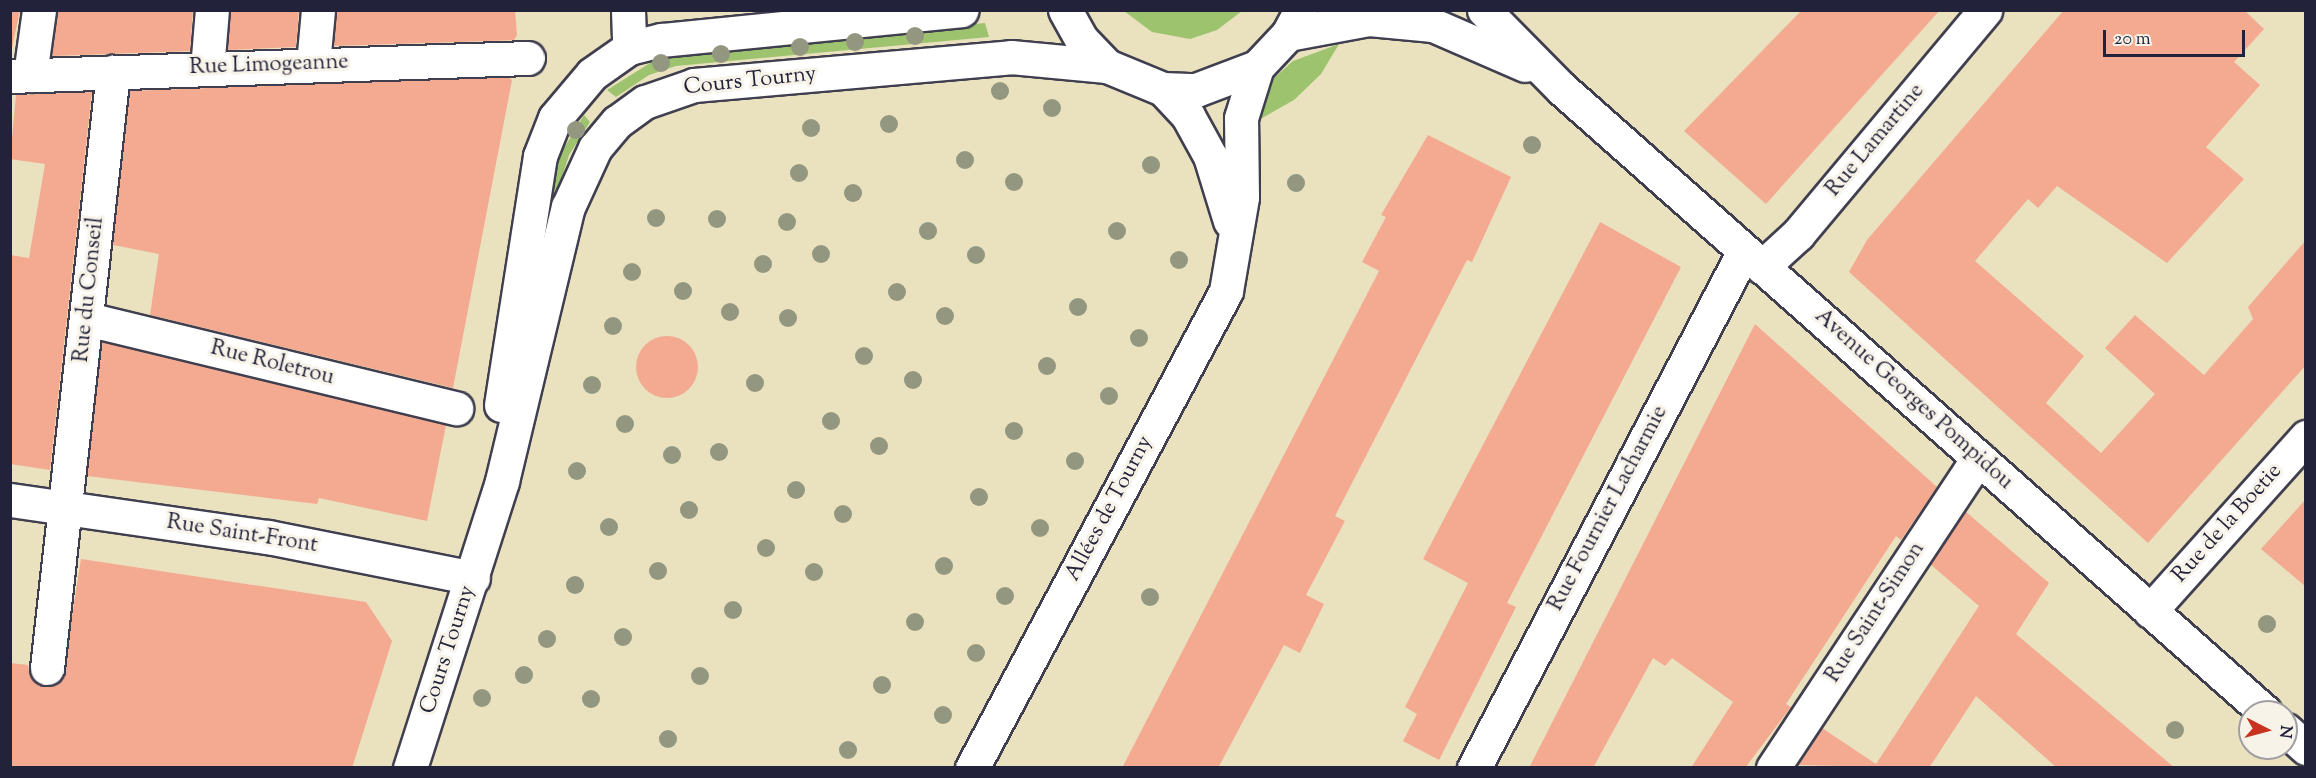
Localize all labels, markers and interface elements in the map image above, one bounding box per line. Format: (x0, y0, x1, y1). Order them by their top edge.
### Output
scale bar (2106, 18, 2248, 56)
text: 20 m (2114, 27, 2151, 53)
street label: Rue Limogeanne (189, 50, 349, 82)
street label: Cours Tourny (682, 62, 818, 102)
street label: Rue Lamartine (1821, 79, 1931, 203)
street label: Rue du Conseil (69, 216, 111, 364)
street label: Avenue Georges Pompidou (1808, 304, 2018, 496)
street label: Rue Roletrou (207, 336, 337, 392)
street label: Rue Fournier Lacharmie (1544, 402, 1674, 616)
street label: Allées de Tourny (1061, 432, 1159, 586)
street label: Rue de la Boetie (2168, 459, 2288, 589)
street label: Rue Saint-Front (165, 510, 319, 560)
street label: Rue Saint-Simon (1821, 538, 1931, 688)
street label: Cours Tourny (416, 583, 482, 717)
north arrow (2238, 700, 2298, 760)
text: N (2272, 724, 2297, 739)

